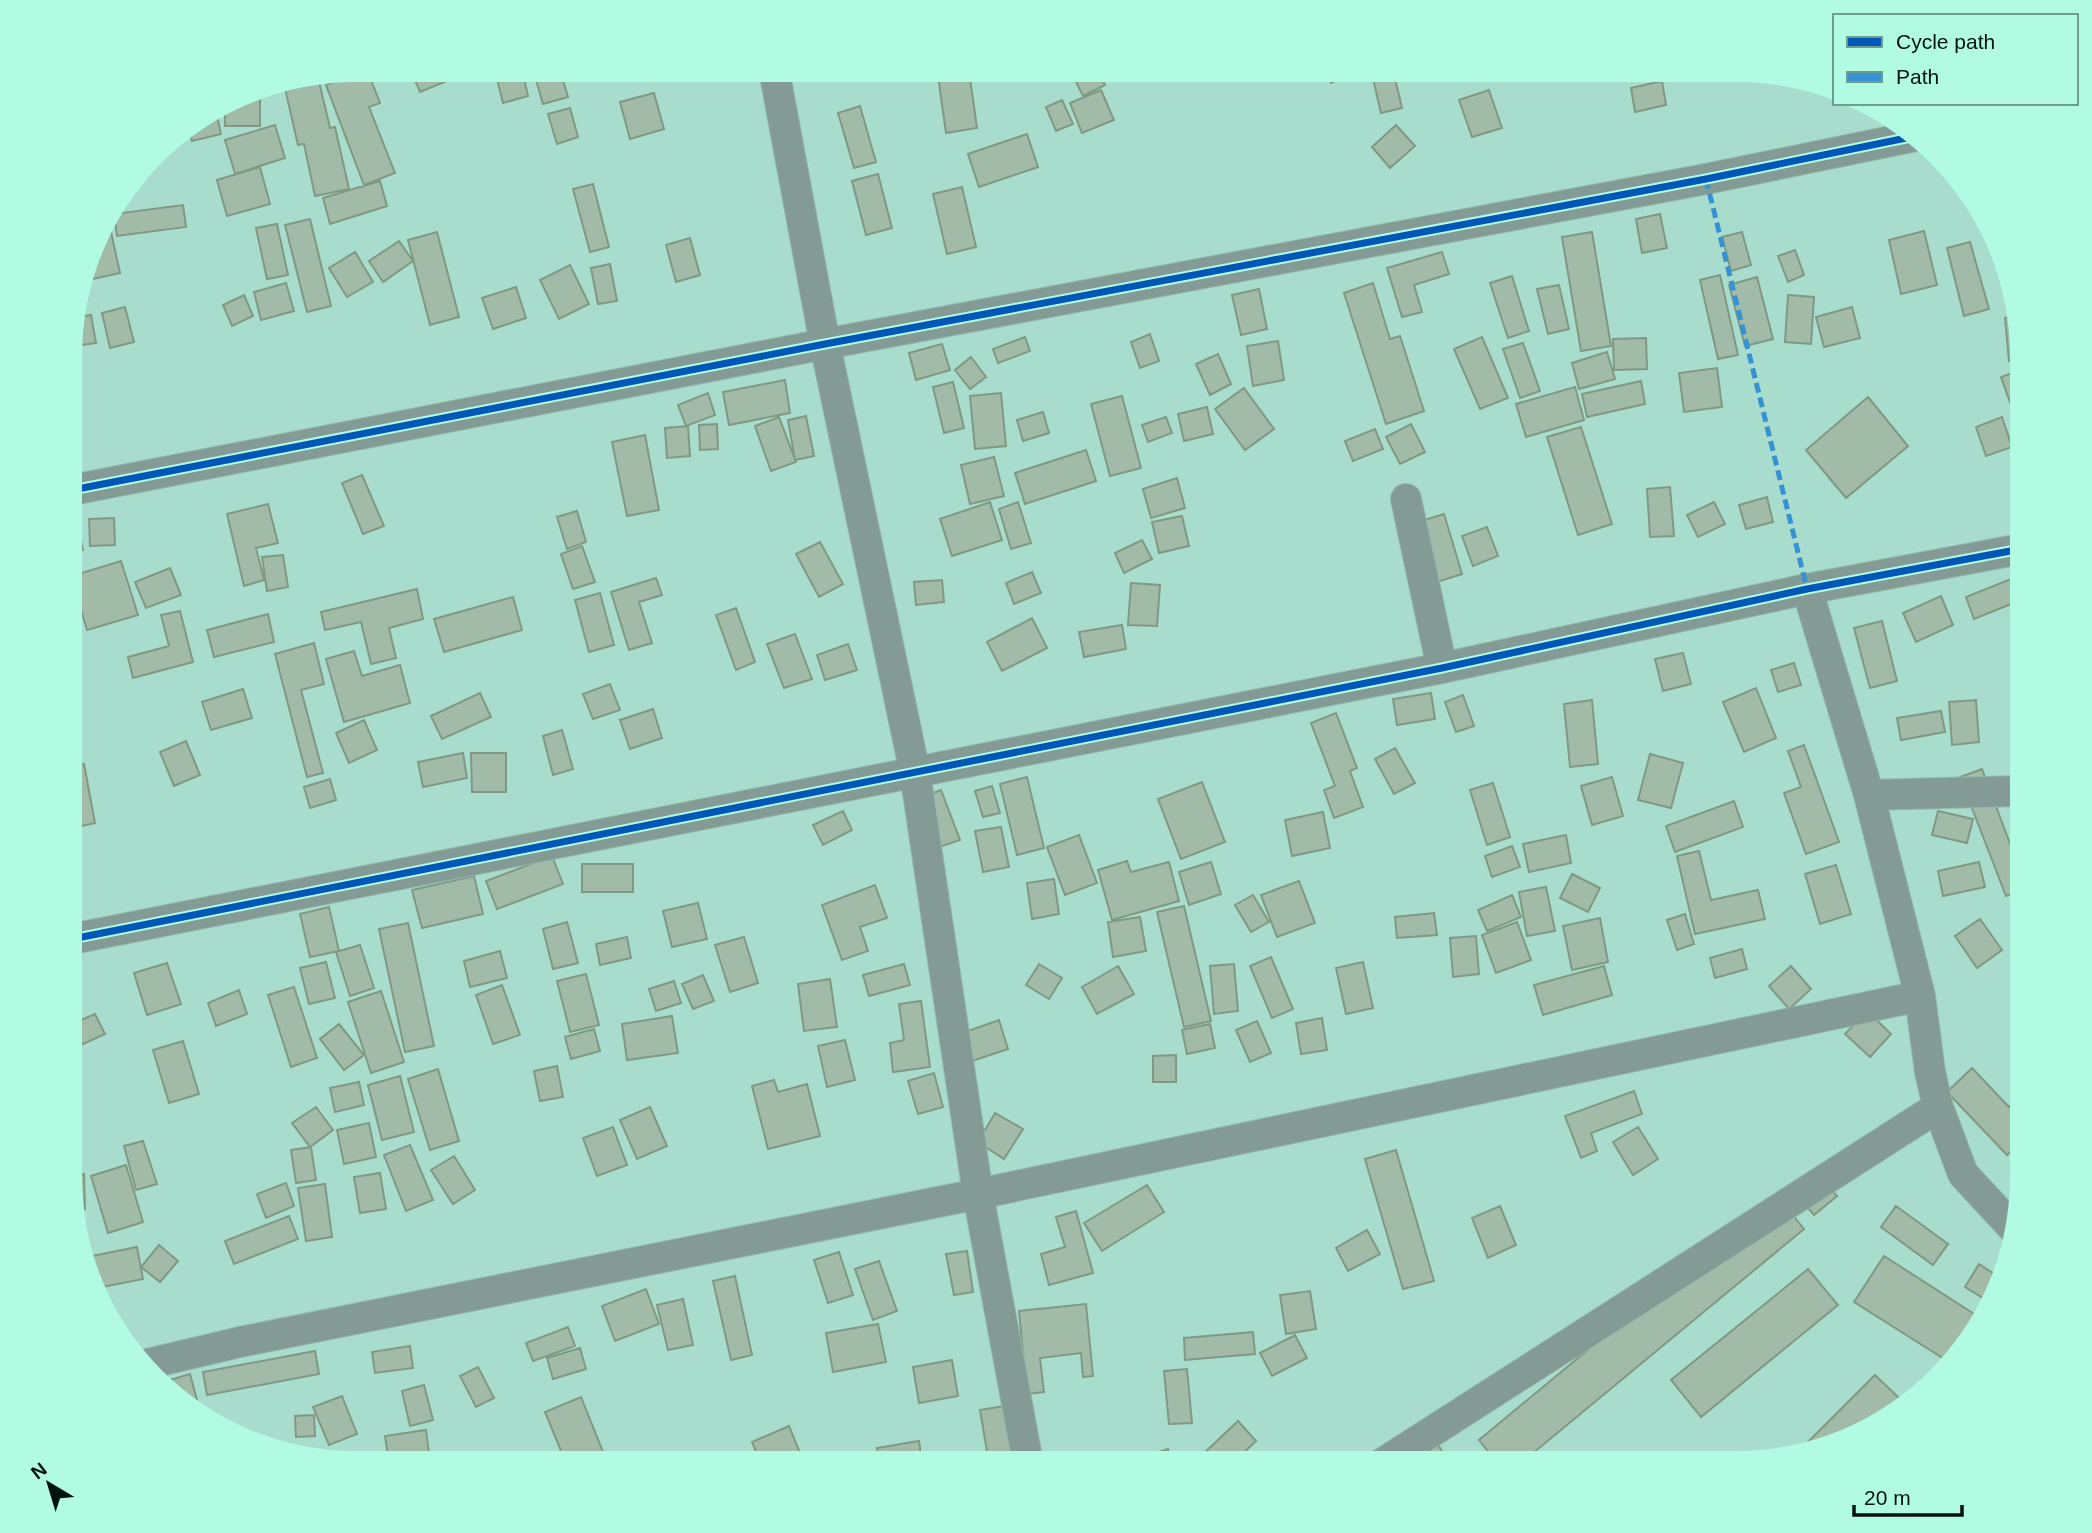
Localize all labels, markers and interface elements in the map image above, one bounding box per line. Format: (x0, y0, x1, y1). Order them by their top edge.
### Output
legend (1833, 14, 2078, 105)
text: Cycle path (1896, 30, 1995, 53)
text: Path (1896, 65, 1939, 88)
north arrow (14, 1449, 84, 1519)
text: N (27, 1458, 51, 1483)
scale bar (1854, 1474, 1962, 1518)
text: 20 m (1864, 1486, 1911, 1509)

